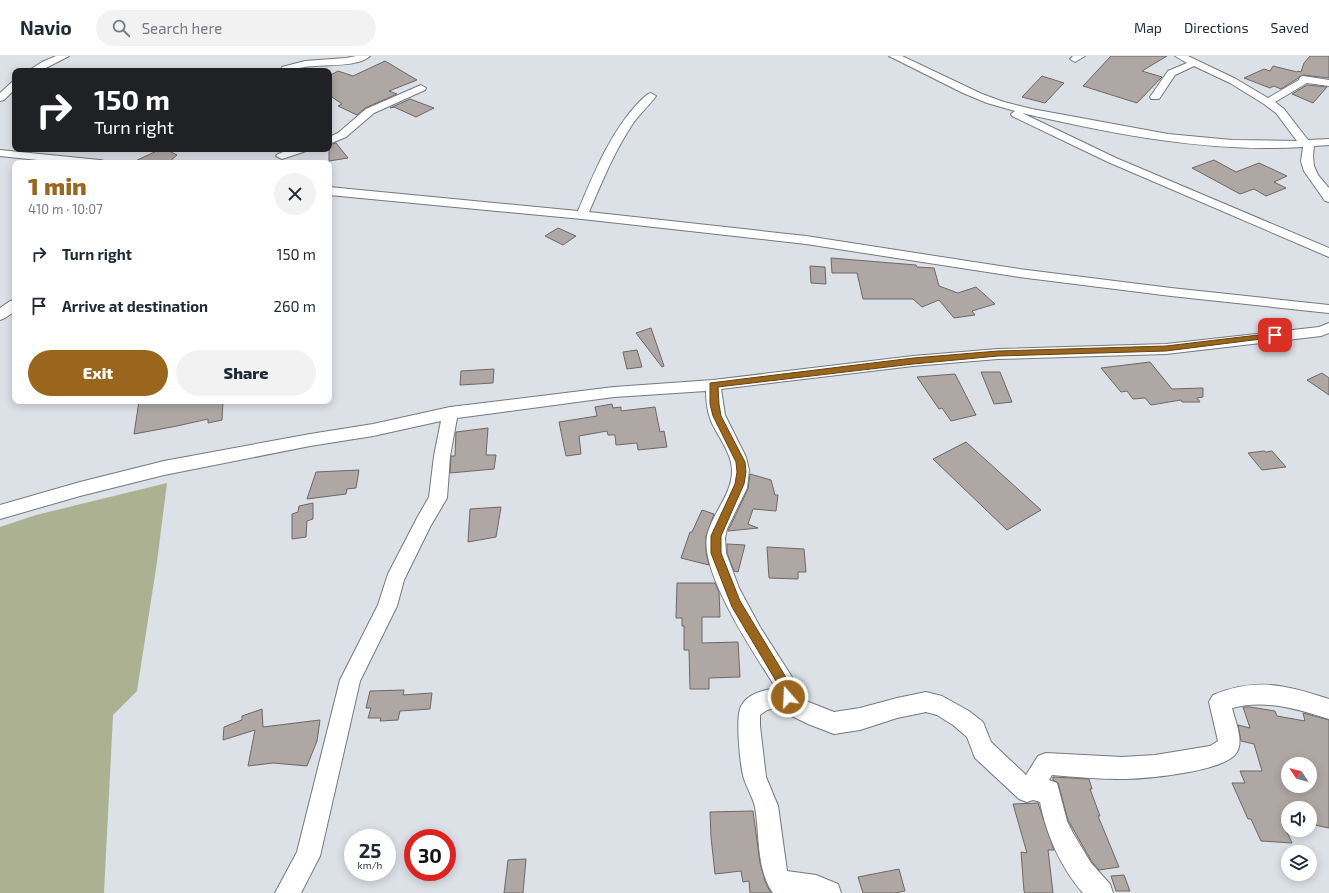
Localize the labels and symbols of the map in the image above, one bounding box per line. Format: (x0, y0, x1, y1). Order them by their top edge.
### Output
pin (1258, 318, 1292, 352)
position arrow (767, 676, 809, 718)
north arrow (1281, 757, 1317, 793)
speed limit sign: 30 (404, 829, 456, 881)

